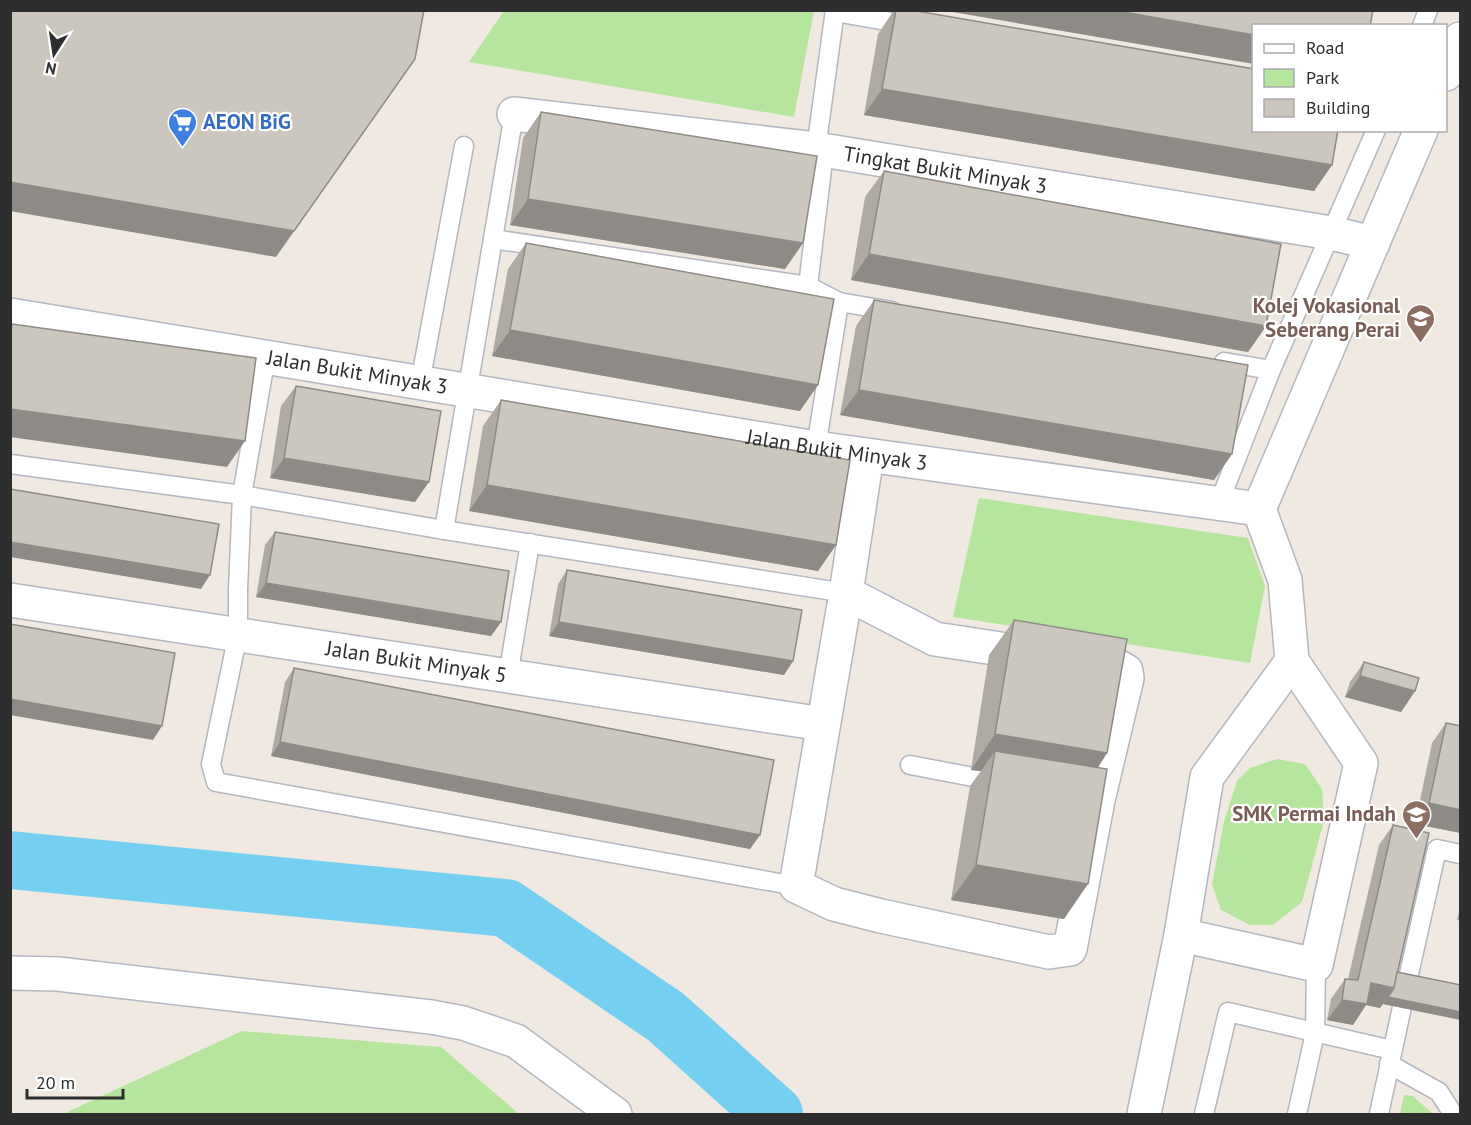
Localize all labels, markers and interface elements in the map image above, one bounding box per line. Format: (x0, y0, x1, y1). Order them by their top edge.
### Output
north arrow (24, 24, 84, 84)
legend (1252, 24, 1447, 132)
text: Road (1306, 36, 1344, 59)
text: N (44, 58, 58, 80)
text: Park (1306, 66, 1339, 89)
text: Building (1306, 96, 1370, 119)
supermarket icon: AEON BiG (166, 106, 198, 148)
place label: AEON BiG (203, 108, 291, 135)
street label: Tingkat Bukit Minyak 3 (842, 140, 1049, 199)
place label: Kolej Vokasional Seberang Perai (1253, 292, 1401, 343)
school or university icon: Kolej Vokasional Seberang Perai (1405, 302, 1437, 344)
street label: Jalan Bukit Minyak 3 (264, 343, 450, 400)
street label: Jalan Bukit Minyak 3 (744, 423, 929, 476)
street label: Jalan Bukit Minyak 5 (323, 634, 509, 689)
school or university icon: SMK Permai Indah (1401, 798, 1433, 840)
place label: SMK Permai Indah (1232, 800, 1396, 827)
scale bar (27, 1062, 123, 1100)
text: 20 m (36, 1071, 75, 1094)

